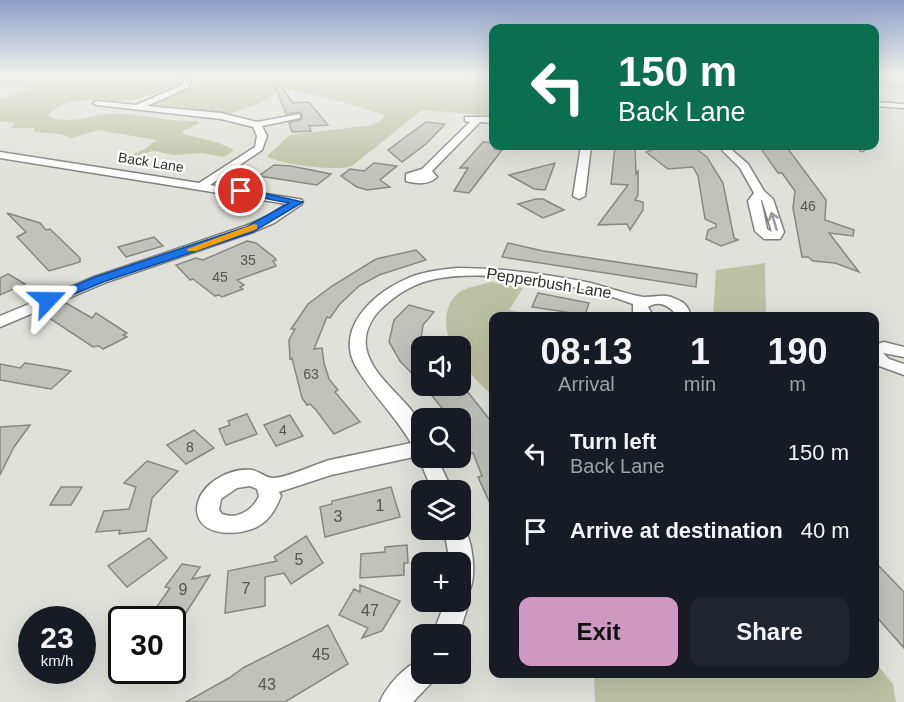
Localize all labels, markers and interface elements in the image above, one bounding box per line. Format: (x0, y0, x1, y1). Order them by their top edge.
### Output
icon: left (519, 48, 597, 126)
text: 150 m (618, 48, 737, 95)
text: Back Lane (618, 97, 746, 127)
street label: Back Lane (117, 149, 185, 175)
pin (215, 165, 266, 216)
icon: arrive (224, 174, 257, 207)
house number: 46 (800, 198, 816, 214)
one-way arrow (768, 212, 779, 231)
house number: 35 (240, 252, 256, 268)
street label: Pepperbush Lane (485, 265, 613, 301)
position arrow (16, 268, 80, 332)
house number: 45 (212, 269, 228, 285)
text: 08:13 (540, 331, 632, 372)
text: 1 (690, 331, 710, 372)
text: 190 (767, 331, 828, 372)
map controls (411, 336, 471, 684)
button: sound (411, 336, 471, 396)
house number: 63 (303, 366, 319, 382)
text: Arrival (558, 373, 615, 395)
text: min (684, 373, 716, 395)
text: m (789, 373, 806, 395)
button: search (411, 408, 471, 468)
house number: 4 (279, 422, 287, 438)
text: Turn left (570, 429, 656, 454)
icon: left (519, 437, 552, 470)
house number: 8 (186, 439, 194, 455)
text: 150 m (788, 440, 849, 465)
text: Back Lane (570, 455, 665, 477)
button: layers (411, 480, 471, 540)
house number: 1 (376, 497, 385, 514)
house number: 3 (334, 508, 343, 525)
icon: arrive (519, 515, 552, 548)
text: Arrive at destination (570, 518, 783, 543)
text: 40 m (801, 518, 850, 543)
house number: 5 (295, 551, 304, 568)
button: + (411, 552, 471, 612)
house number: 7 (242, 580, 251, 597)
house number: 9 (179, 581, 188, 598)
button: Exit (519, 597, 678, 666)
button: Share (690, 597, 849, 666)
house number: 47 (361, 602, 379, 619)
speed limit sign: 30 (108, 606, 186, 684)
text: 23 (40, 621, 74, 654)
button: − (411, 624, 471, 684)
house number: 45 (312, 646, 330, 663)
text: km/h (41, 652, 73, 669)
house number: 43 (258, 676, 276, 693)

